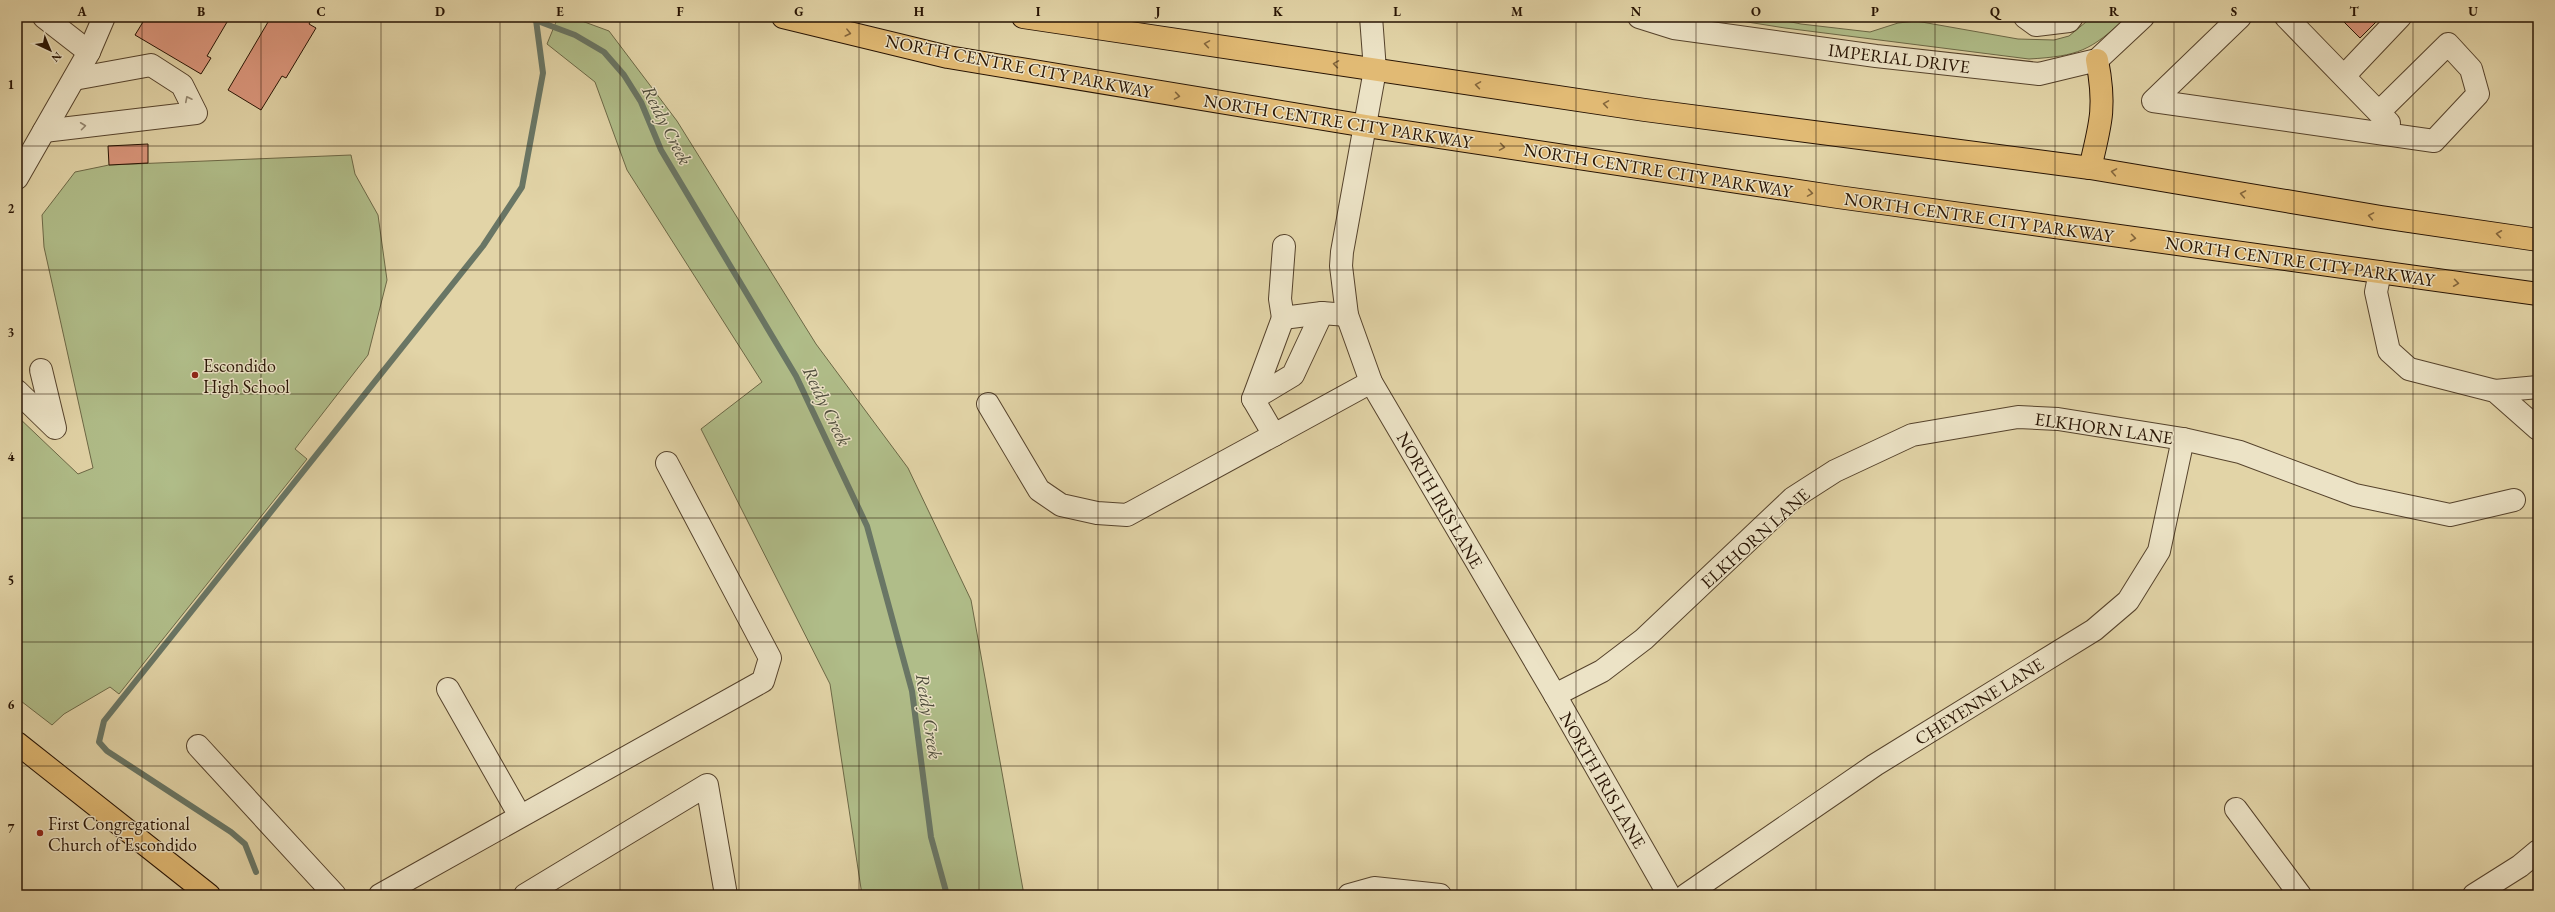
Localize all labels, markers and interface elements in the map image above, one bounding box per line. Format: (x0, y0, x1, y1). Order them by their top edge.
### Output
text: A (76, 3, 87, 20)
text: B (197, 3, 205, 20)
text: C (316, 3, 326, 20)
text: D (435, 3, 445, 20)
text: E (556, 3, 564, 20)
text: F (676, 3, 684, 20)
text: G (794, 3, 804, 20)
text: H (914, 3, 925, 20)
text: I (1036, 3, 1041, 20)
text: J (1154, 3, 1161, 20)
text: K (1273, 3, 1284, 20)
text: L (1393, 3, 1401, 20)
text: M (1511, 3, 1523, 20)
text: N (1631, 3, 1642, 20)
text: O (1751, 3, 1761, 20)
text: P (1871, 3, 1879, 20)
text: Q (1990, 3, 2002, 20)
text: R (2109, 3, 2119, 20)
text: S (2231, 3, 2237, 20)
text: T (2349, 3, 2359, 20)
text: U (2468, 3, 2478, 20)
one-way arrow (845, 28, 852, 36)
street label: NORTH CENTRE CITY PARKWAY (884, 29, 1156, 104)
north arrow (30, 30, 70, 70)
street label: IMPERIAL DRIVE (1827, 38, 1971, 78)
one-way arrow (1204, 40, 1211, 49)
text: N (49, 49, 65, 65)
one-way arrow (1333, 60, 1339, 69)
text: 1 (8, 76, 15, 93)
water label: Reidy Creek (636, 81, 698, 169)
one-way arrow (1475, 81, 1481, 90)
street label: NORTH CENTRE CITY PARKWAY (1202, 88, 1475, 154)
one-way arrow (1173, 91, 1180, 100)
one-way arrow (186, 95, 193, 103)
one-way arrow (1603, 100, 1609, 109)
one-way arrow (80, 122, 86, 131)
street label: NORTH CENTRE CITY PARKWAY (1522, 137, 1795, 203)
one-way arrow (1499, 142, 1505, 151)
one-way arrow (2111, 168, 2118, 177)
street label: NORTH CENTRE CITY PARKWAY (1843, 187, 2117, 248)
one-way arrow (1807, 188, 1813, 197)
one-way arrow (2240, 190, 2246, 198)
text: 2 (8, 200, 15, 217)
one-way arrow (2368, 212, 2374, 220)
one-way arrow (2496, 230, 2502, 239)
street label: NORTH CENTRE CITY PARKWAY (2164, 231, 2438, 292)
one-way arrow (2130, 233, 2136, 242)
one-way arrow (2453, 278, 2459, 287)
text: 3 (8, 324, 15, 341)
place label: Escondido High School (203, 354, 290, 398)
water label: Reidy Creek (797, 362, 857, 451)
marker: Escondido High School (190, 370, 200, 380)
street label: ELKHORN LANE (2033, 407, 2175, 449)
street label: NORTH IRIS LANE (1392, 428, 1488, 572)
text: 4 (8, 448, 15, 465)
street label: ELKHORN LANE (1696, 483, 1814, 593)
text: 5 (8, 572, 14, 589)
street label: CHEYENNE LANE (1910, 652, 2048, 750)
water label: Reidy Creek (910, 671, 948, 761)
text: 6 (8, 696, 15, 713)
street label: NORTH IRIS LANE (1555, 708, 1651, 852)
place label: First Congregational Church of Escondido (48, 812, 197, 856)
text: 7 (8, 820, 15, 837)
marker: First Congregational Church of Escondido (35, 828, 45, 838)

